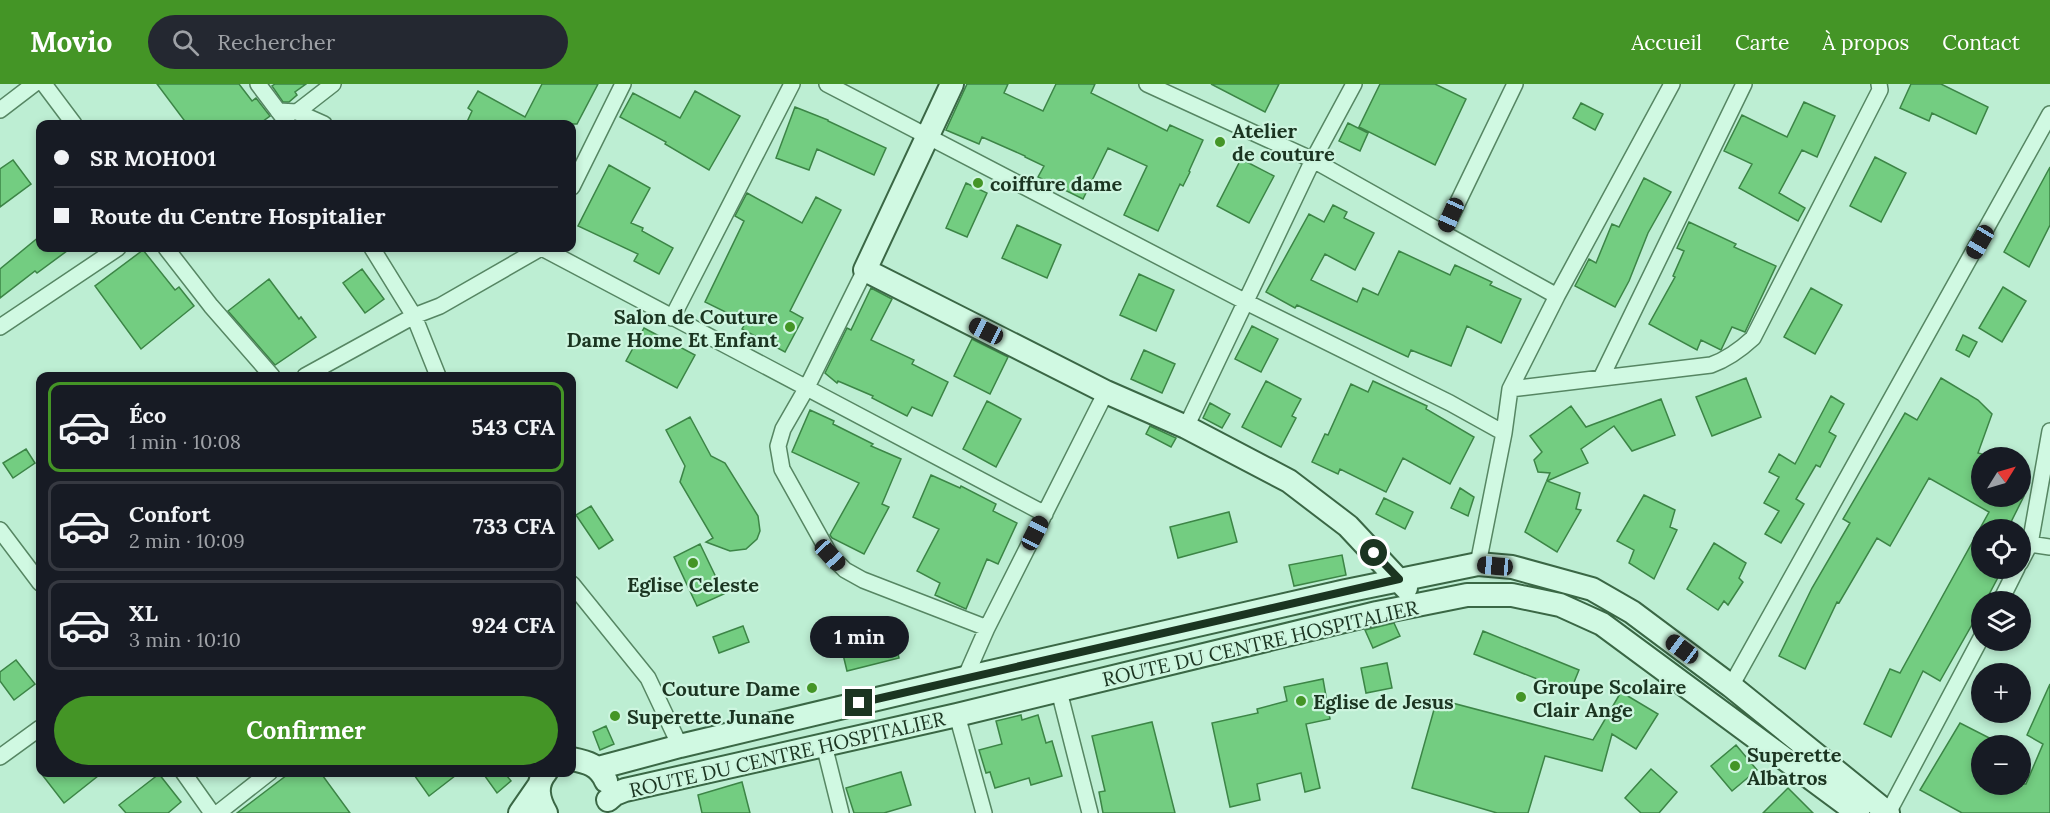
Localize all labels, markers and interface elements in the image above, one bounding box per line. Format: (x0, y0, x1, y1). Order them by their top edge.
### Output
search box (148, 15, 568, 69)
text: Movio (30, 24, 112, 60)
icon: search (169, 26, 202, 59)
text: Rechercher (217, 28, 335, 56)
text: Accueil (1631, 29, 1702, 56)
text: Carte (1735, 29, 1789, 56)
text: À propos (1822, 29, 1909, 56)
text: Contact (1942, 29, 2020, 56)
place label: Atelier de couture (1232, 118, 1335, 166)
marker: Atelier de couture (1213, 135, 1227, 149)
text: SR MOH001 (90, 144, 216, 172)
place label: coiffure dame (990, 171, 1123, 196)
marker: coiffure dame (971, 176, 985, 190)
car (1435, 195, 1467, 235)
text: Route du Centre Hospitalier (90, 202, 386, 230)
car (1963, 222, 1997, 262)
place label: Salon de Couture Dame Home Et Enfant (566, 304, 779, 352)
car (966, 315, 1006, 347)
marker: Salon de Couture Dame Home Et Enfant (783, 320, 797, 334)
icon: car (57, 400, 111, 454)
text: Éco (129, 401, 166, 429)
text: 543 CFA (471, 413, 555, 441)
text: 1 min · 10:08 (129, 429, 241, 454)
north arrow (1971, 447, 2031, 507)
map controls (1971, 447, 2031, 795)
icon: car (57, 499, 111, 553)
text: Confort (129, 500, 211, 528)
text: 733 CFA (473, 512, 555, 540)
car (1019, 513, 1051, 553)
button: locate (1971, 519, 2031, 579)
text: 2 min · 10:09 (129, 528, 245, 553)
car (811, 536, 849, 574)
route start (1360, 539, 1387, 566)
car (1476, 555, 1514, 577)
marker: Eglise Celeste (686, 556, 700, 570)
place label: Eglise Celeste (627, 572, 759, 597)
button: layers (1971, 591, 2031, 651)
street label: ROUTE DU CENTRE HOSPITALIER (1100, 594, 1421, 692)
icon: car (57, 598, 111, 652)
text: XL (129, 599, 158, 627)
text: 924 CFA (472, 611, 555, 639)
callout: 1 min (810, 616, 908, 658)
text: 1 min (834, 624, 885, 649)
text: 3 min · 10:10 (129, 627, 241, 652)
car (1662, 631, 1702, 667)
button: + (1971, 663, 2031, 723)
place label: Groupe Scolaire Clair Ange (1533, 674, 1686, 722)
place label: Couture Dame (662, 676, 800, 701)
marker: Couture Dame (805, 681, 819, 695)
route end (845, 689, 872, 716)
place label: Eglise de Jesus (1313, 689, 1454, 714)
marker: Groupe Scolaire Clair Ange (1514, 690, 1528, 704)
marker: Eglise de Jesus (1294, 694, 1308, 708)
button: Confirmer (54, 696, 558, 765)
place label: Superette Junane (627, 704, 795, 729)
street label: ROUTE DU CENTRE HOSPITALIER (627, 705, 948, 803)
marker: Superette Junane (608, 709, 622, 723)
button: − (1971, 735, 2031, 795)
place label: Superette Albatros (1747, 742, 1842, 790)
marker: Superette Albatros (1728, 759, 1742, 773)

